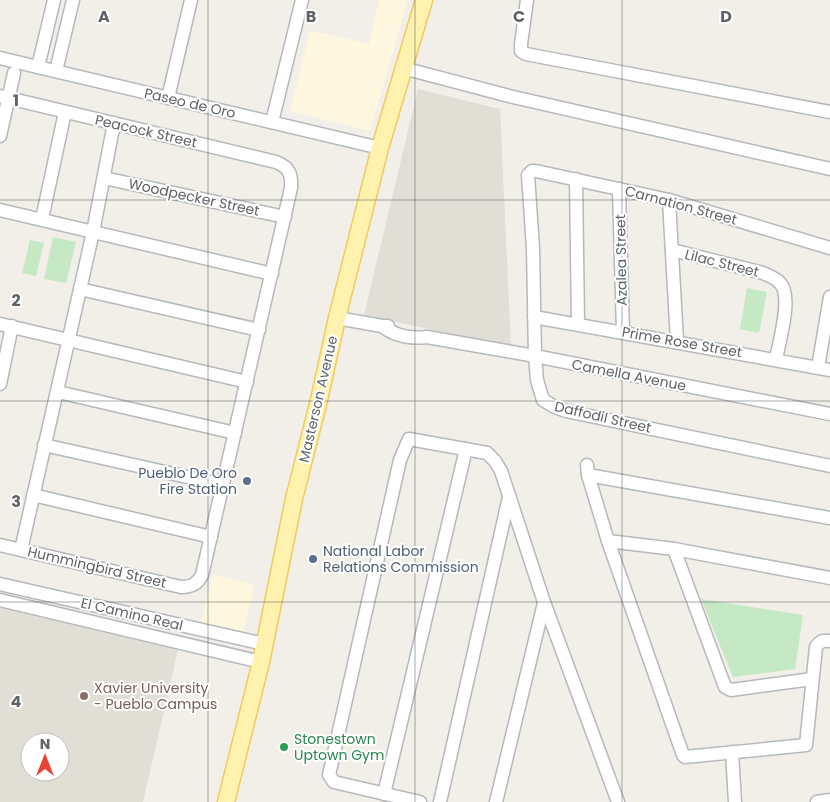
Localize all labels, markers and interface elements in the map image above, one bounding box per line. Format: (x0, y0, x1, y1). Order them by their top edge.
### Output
text: A (98, 5, 110, 28)
text: B (306, 5, 316, 28)
text: C (513, 5, 525, 28)
text: D (720, 5, 732, 28)
street label: Paseo de Oro (142, 83, 238, 123)
text: 1 (13, 89, 19, 112)
street label: Peacock Street (93, 110, 199, 152)
street label: Woodpecker Street (127, 173, 261, 221)
street label: Carnation Street (623, 180, 739, 230)
street label: Azalea Street (610, 214, 632, 306)
street label: Lilac Street (683, 244, 761, 282)
text: 2 (11, 289, 21, 312)
street label: Prime Rose Street (620, 322, 744, 362)
street label: Masterson Avenue (294, 333, 342, 464)
street label: Camella Avenue (570, 354, 688, 396)
street label: Daffodil Street (553, 396, 653, 438)
place label: Pueblo De Oro Fire Station (138, 463, 237, 499)
marker: Pueblo De Oro Fire Station (241, 475, 253, 487)
text: 3 (11, 490, 21, 513)
street label: Hummingbird Street (26, 541, 168, 593)
place label: National Labor Relations Commission (323, 541, 479, 577)
marker: National Labor Relations Commission (307, 553, 319, 565)
street label: El Camino Real (79, 593, 185, 635)
place label: Xavier University - Pueblo Campus (94, 678, 217, 714)
text: 4 (11, 690, 22, 713)
marker: Xavier University - Pueblo Campus (78, 690, 90, 702)
place label: Stonestown Uptown Gym (294, 729, 384, 765)
north arrow (20, 732, 70, 782)
text: N (40, 734, 50, 754)
marker: Stonestown Uptown Gym (278, 741, 290, 753)

